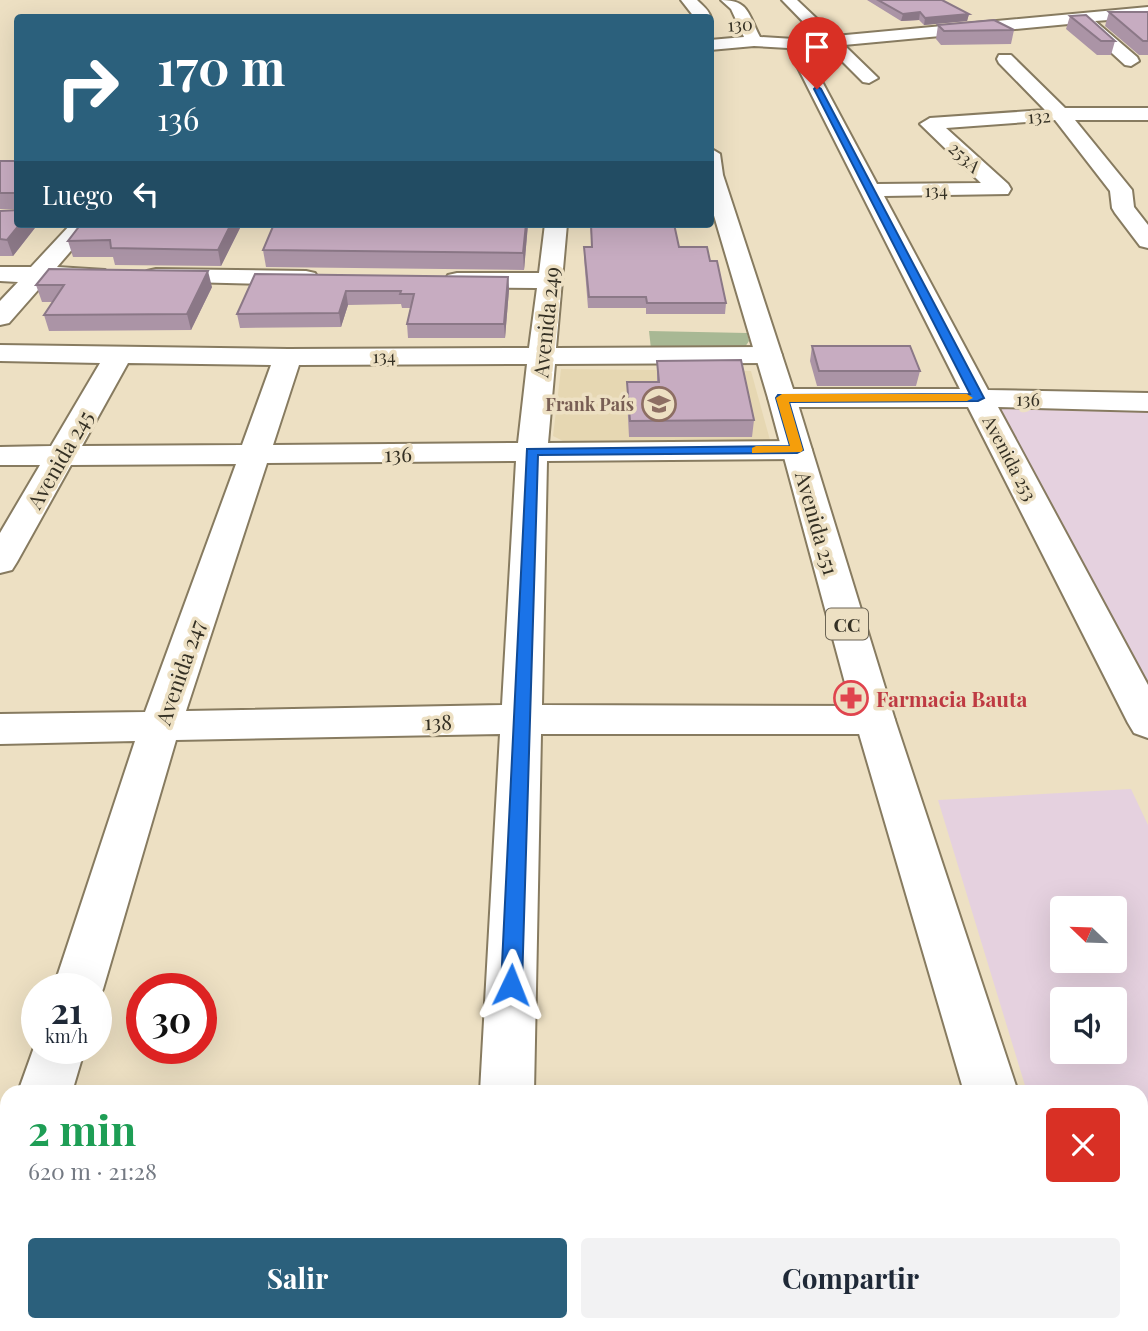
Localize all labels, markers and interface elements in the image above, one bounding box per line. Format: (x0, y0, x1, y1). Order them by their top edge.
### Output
street label: 130 (727, 11, 753, 37)
pin (787, 17, 847, 89)
icon: arrive (798, 28, 836, 66)
text: 170 m (157, 33, 285, 98)
icon: right (42, 42, 133, 133)
text: 136 (157, 96, 199, 139)
street label: 132 (1027, 103, 1051, 129)
street label: 253A (944, 136, 987, 178)
icon: left (127, 175, 165, 213)
text: Luego (42, 177, 113, 212)
street label: 134 (924, 178, 948, 202)
street label: Avenida 249 (525, 265, 565, 380)
street label: 134 (372, 344, 396, 368)
school or university icon: Frank País (640, 385, 678, 423)
street label: 136 (1016, 387, 1040, 411)
place label: Frank País (545, 392, 634, 416)
street label: Avenida 245 (19, 405, 98, 514)
street label: Avenida 253 (977, 410, 1042, 505)
street label: 136 (384, 439, 412, 467)
street label: Avenida 251 (790, 467, 846, 578)
road number: CC (826, 608, 868, 639)
street label: Avenida 247 (148, 615, 210, 729)
pharmacy icon: Farmacia Bauta (832, 679, 870, 717)
place label: Farmacia Bauta (876, 684, 1027, 712)
street label: 138 (424, 707, 452, 735)
north arrow (1050, 896, 1127, 973)
map controls (1050, 896, 1127, 1064)
position arrow (474, 948, 548, 1022)
speed limit sign: 30 (126, 973, 217, 1064)
text: 21 (51, 986, 82, 1033)
button: sound (1050, 987, 1127, 1064)
text: km/h (45, 1024, 88, 1048)
text: 2 min (28, 1101, 136, 1157)
button: close (1046, 1108, 1120, 1182)
text: 620 m · 21:28 (28, 1155, 157, 1186)
button: Salir (28, 1238, 567, 1318)
button: Compartir (581, 1238, 1120, 1318)

